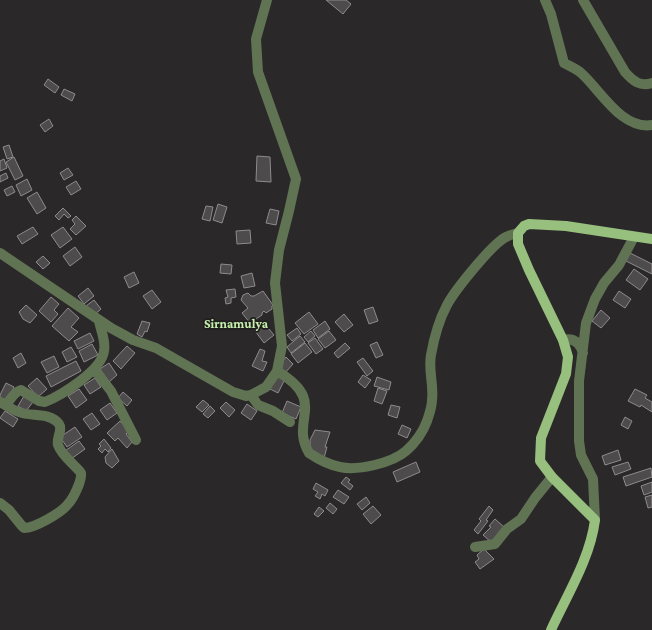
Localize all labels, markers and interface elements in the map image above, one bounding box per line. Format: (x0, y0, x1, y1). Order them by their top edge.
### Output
district label: Sirnamulya (204, 316, 269, 331)

